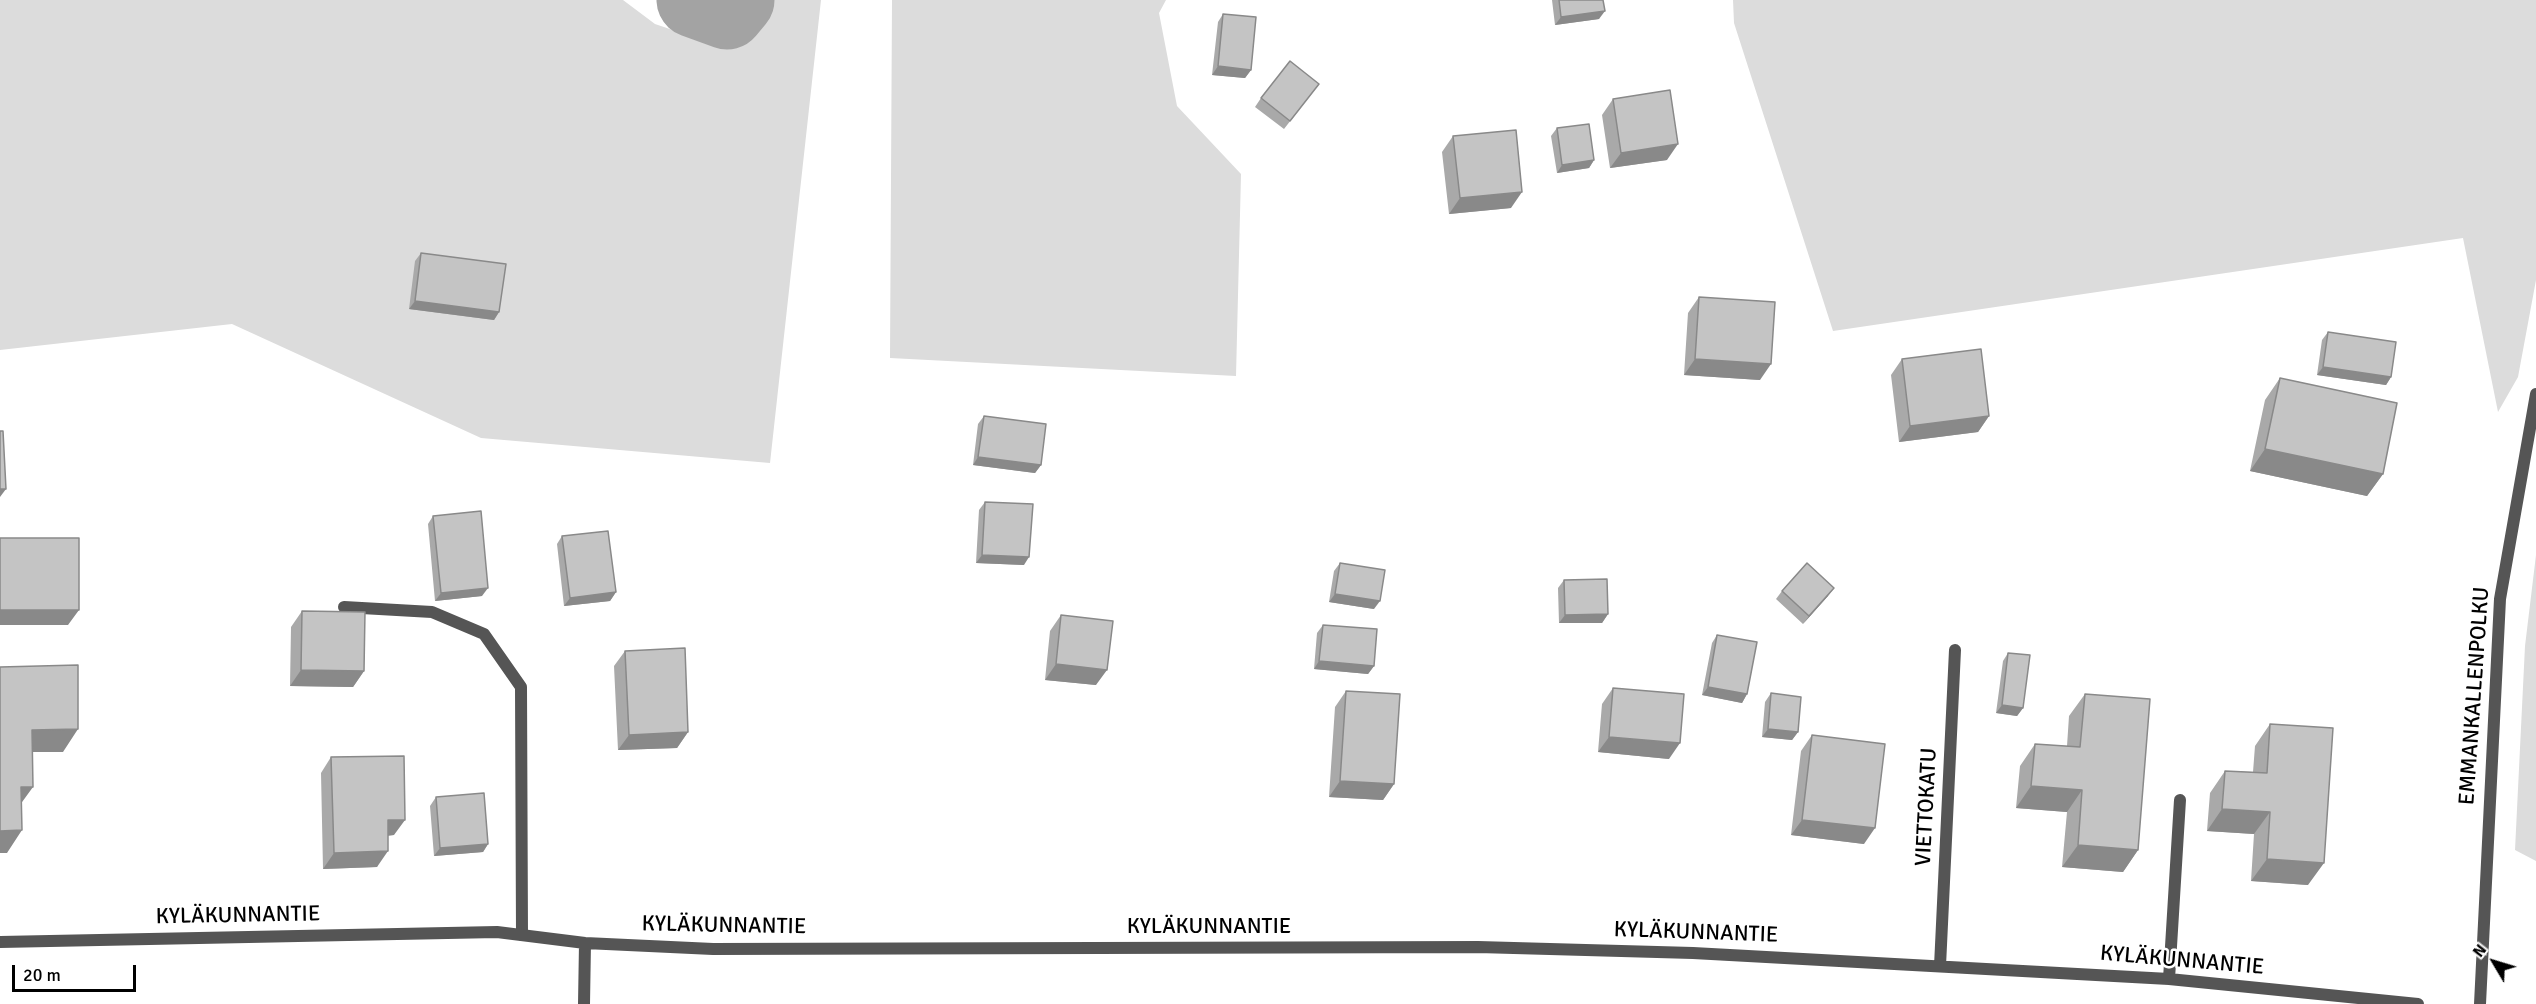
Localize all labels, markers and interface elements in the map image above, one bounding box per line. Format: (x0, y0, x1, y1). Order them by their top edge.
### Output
street label: EMMANKALLENPOLKU (2454, 586, 2496, 806)
street label: VIETTOKATU (1911, 747, 1943, 867)
street label: KYLÄKUNNANTIE (155, 901, 321, 931)
street label: KYLÄKUNNANTIE (641, 911, 807, 941)
street label: KYLÄKUNNANTIE (1127, 914, 1291, 940)
street label: KYLÄKUNNANTIE (1613, 917, 1779, 949)
north arrow (2464, 932, 2524, 992)
text: N (2469, 940, 2491, 961)
street label: KYLÄKUNNANTIE (2099, 941, 2265, 981)
scale bar (15, 953, 140, 991)
text: 20 m (23, 964, 61, 986)

